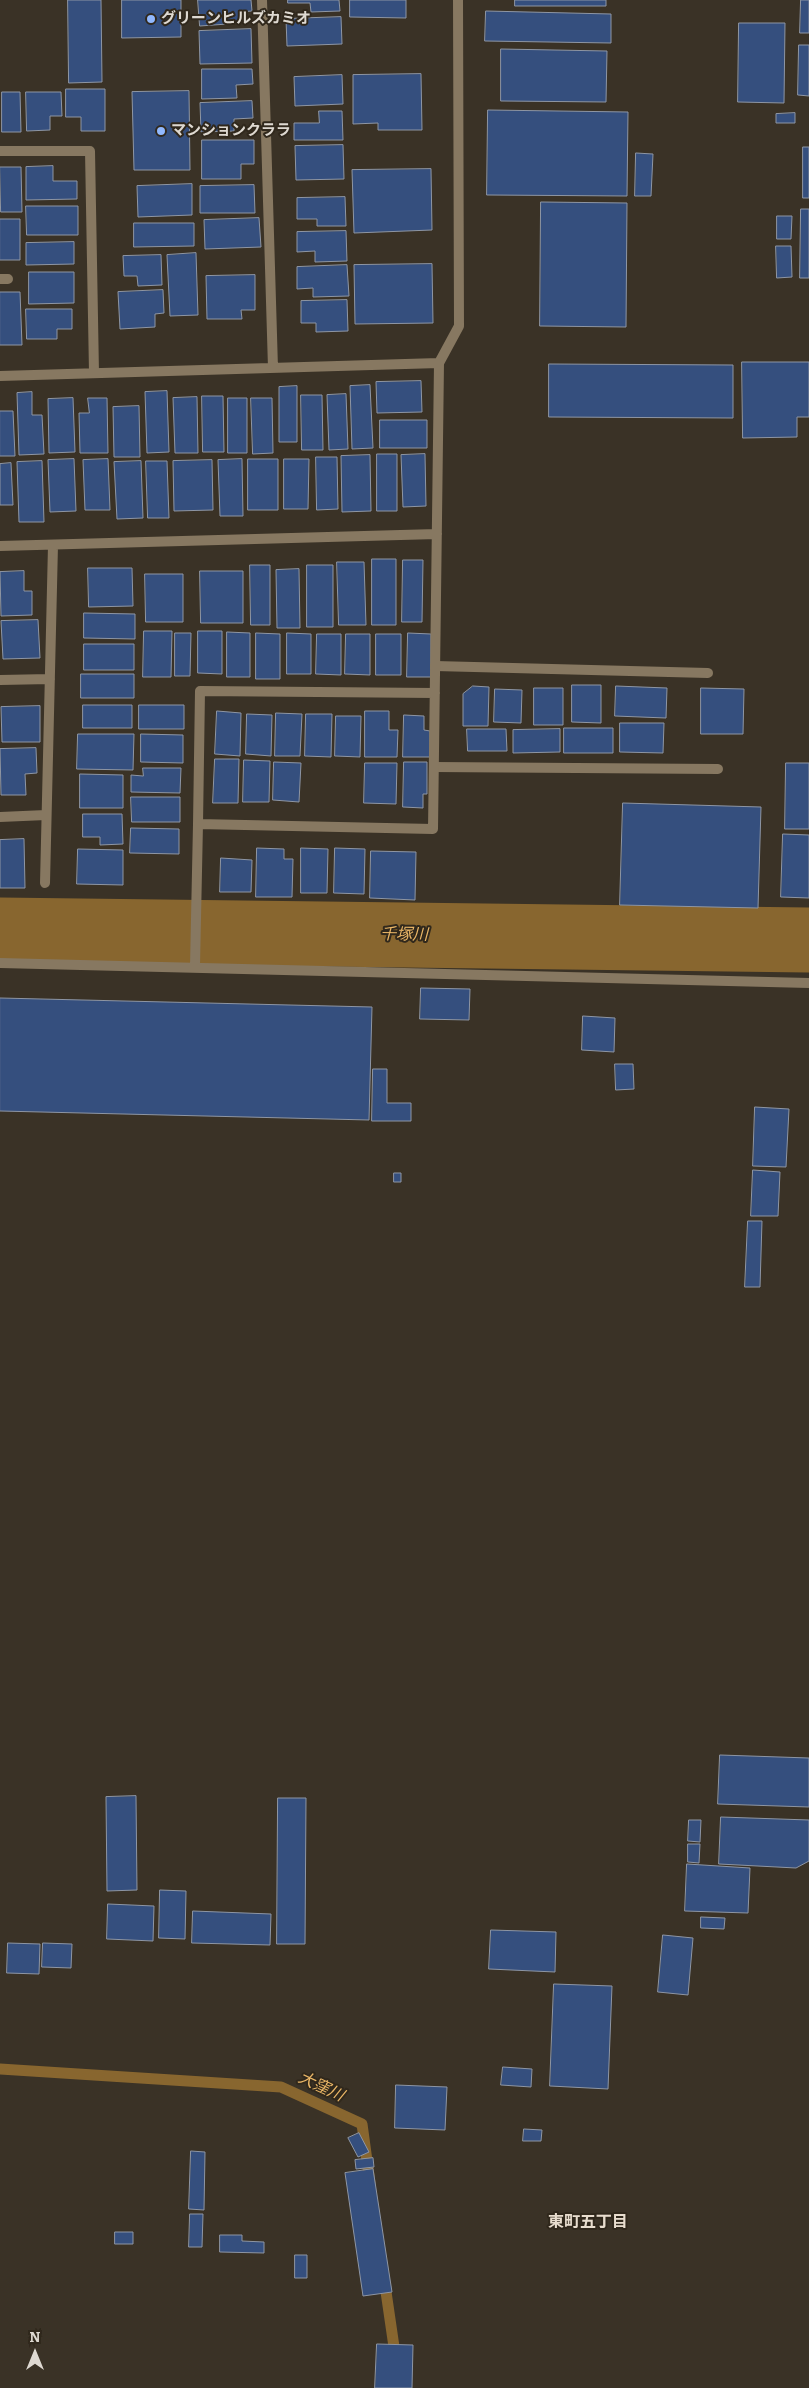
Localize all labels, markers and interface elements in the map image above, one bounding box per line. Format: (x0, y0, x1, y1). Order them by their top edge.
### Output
place label: グリーンヒルズカミオ (161, 10, 311, 28)
marker: グリーンヒルズカミオ (145, 13, 157, 25)
place label: マンションクララ (171, 122, 291, 140)
marker: マンションクララ (155, 125, 167, 137)
water label: 千塚川 (380, 925, 428, 945)
water label: 大窪川 (295, 2068, 347, 2106)
district label: 東町五丁目 (548, 2213, 628, 2233)
north arrow (10, 2328, 60, 2378)
text: N (30, 2329, 40, 2346)

